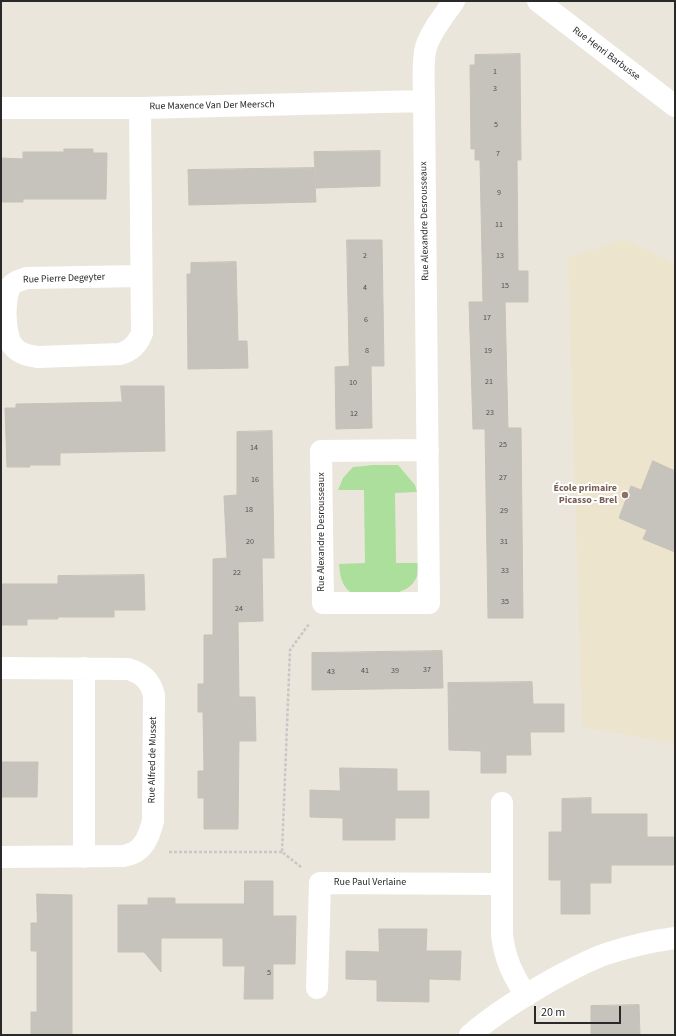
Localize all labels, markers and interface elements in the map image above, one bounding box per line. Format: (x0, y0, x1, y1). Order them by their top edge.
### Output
street label: Rue Henri Barbusse (570, 25, 642, 83)
house number: 1 (493, 67, 497, 77)
house number: 3 (493, 84, 497, 94)
street label: Rue Maxence Van Der Meersch (149, 99, 275, 113)
house number: 5 (494, 120, 498, 130)
house number: 7 (496, 149, 500, 159)
street label: Rue Alexandre Desrousseaux (418, 161, 432, 281)
house number: 9 (497, 188, 501, 198)
house number: 11 (495, 220, 503, 230)
house number: 2 (363, 251, 367, 261)
house number: 13 (496, 251, 504, 261)
street label: Rue Pierre Degeyter (23, 272, 105, 286)
house number: 15 (501, 281, 509, 291)
house number: 4 (363, 283, 367, 293)
house number: 17 (483, 313, 491, 323)
house number: 6 (364, 315, 368, 325)
house number: 8 (365, 346, 369, 356)
house number: 19 (484, 346, 492, 356)
house number: 21 (485, 377, 493, 387)
house number: 10 (349, 378, 357, 388)
house number: 23 (486, 408, 494, 418)
house number: 12 (350, 409, 358, 419)
house number: 25 (499, 440, 507, 450)
house number: 14 (250, 443, 258, 453)
street label: Rue Alexandre Desrousseaux (316, 472, 328, 592)
house number: 27 (499, 473, 507, 483)
house number: 16 (251, 475, 259, 485)
place label: École primaire Picasso - Brel (553, 483, 617, 506)
marker: École primaire Picasso - Brel (620, 490, 630, 500)
house number: 18 (245, 505, 253, 515)
house number: 29 (500, 506, 508, 516)
house number: 20 (246, 537, 254, 547)
house number: 31 (500, 537, 508, 547)
house number: 33 (501, 566, 509, 576)
house number: 22 (233, 568, 241, 578)
house number: 35 (501, 597, 509, 607)
house number: 24 (235, 604, 243, 614)
house number: 37 (423, 665, 431, 675)
house number: 41 (361, 666, 369, 676)
house number: 39 (391, 666, 399, 676)
house number: 43 (327, 667, 335, 677)
street label: Rue Alfred de Musset (146, 717, 160, 803)
street label: Rue Paul Verlaine (334, 877, 406, 889)
house number: 5 (267, 968, 271, 978)
scale bar (536, 998, 623, 1024)
text: 20 m (541, 1004, 565, 1021)

